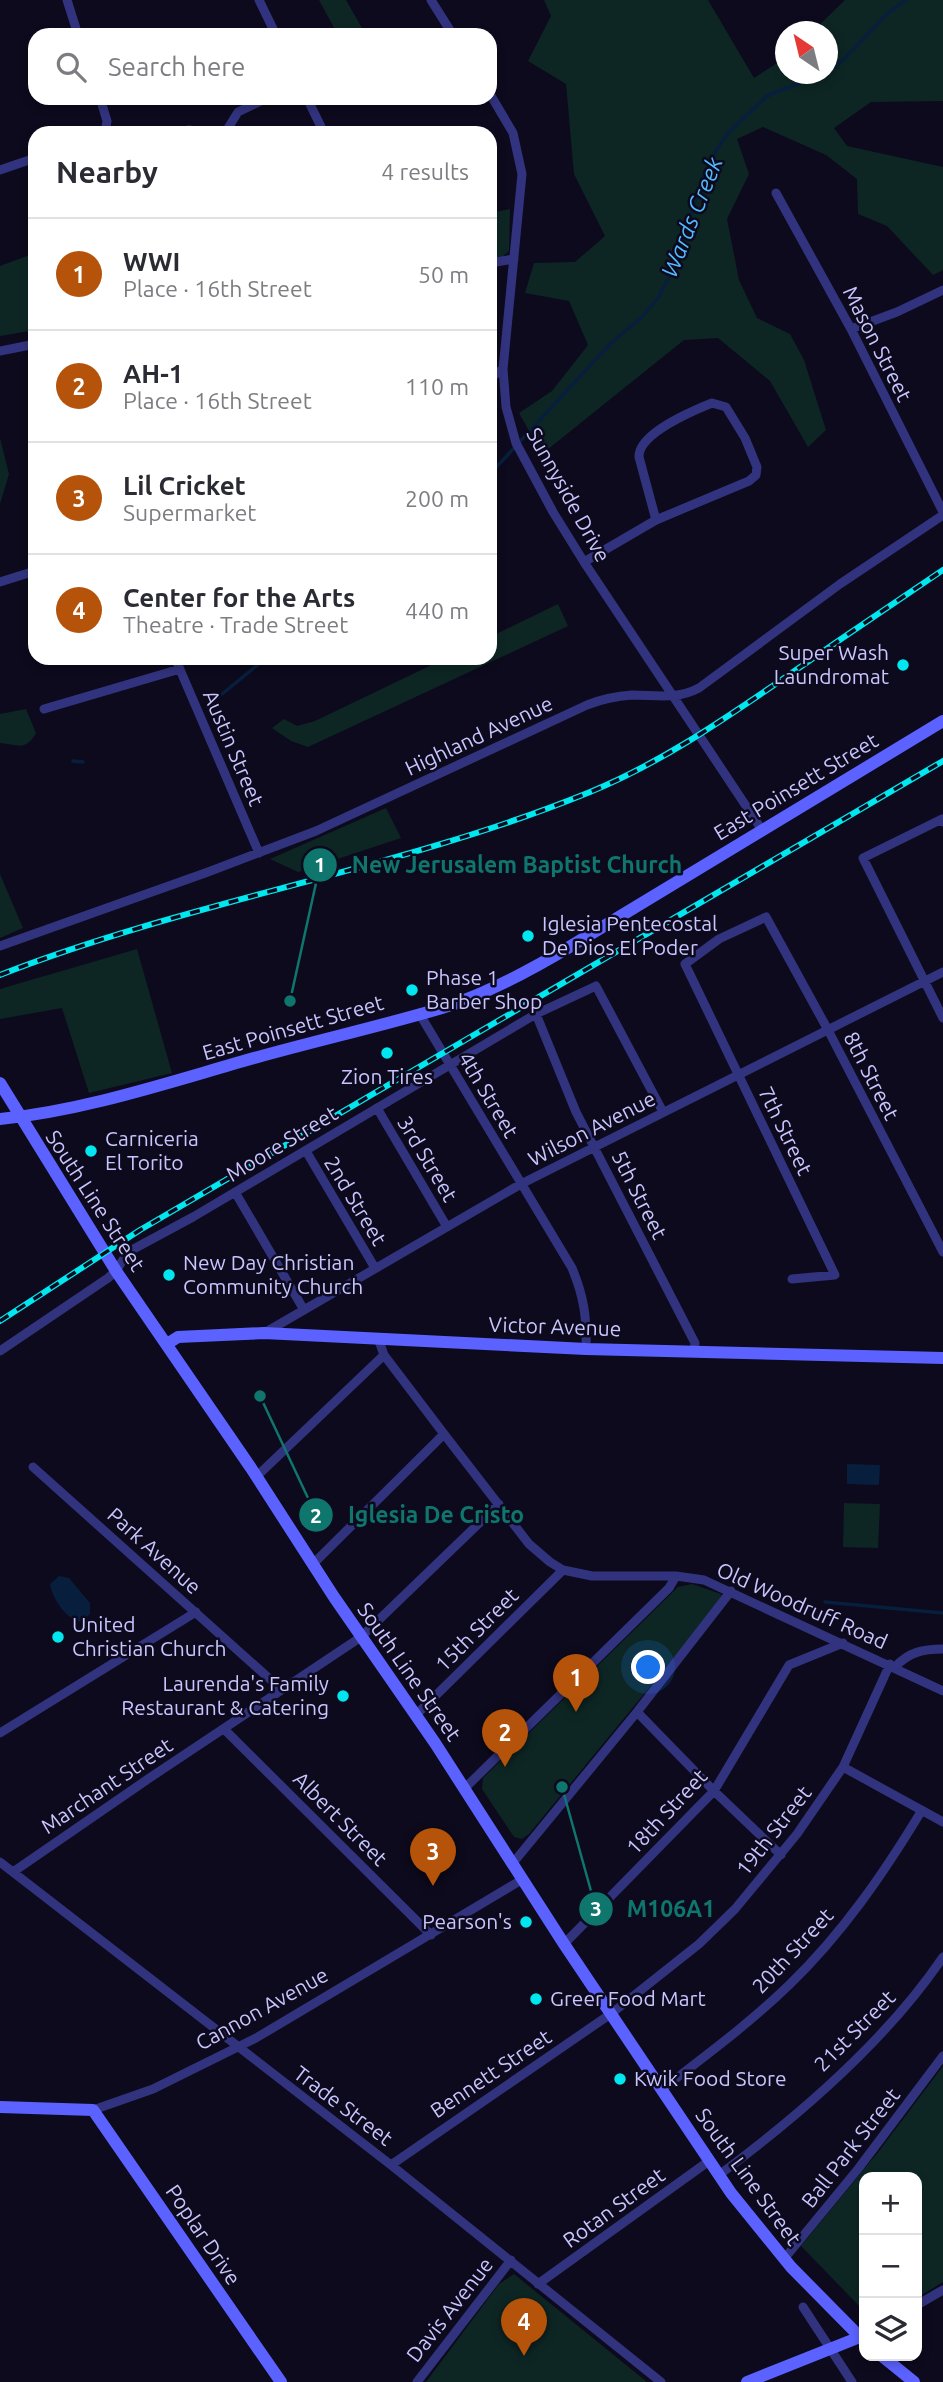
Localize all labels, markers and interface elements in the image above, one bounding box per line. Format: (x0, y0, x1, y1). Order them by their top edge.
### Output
north arrow (775, 21, 838, 84)
search box (28, 28, 497, 105)
icon: search (52, 48, 90, 86)
text: Search here (108, 52, 245, 81)
water label: Wards Creek (656, 153, 727, 280)
text: Nearby (56, 155, 158, 189)
text: 4 results (381, 159, 469, 184)
text: WWI (123, 247, 180, 276)
text: 1 (73, 262, 85, 287)
text: 50 m (418, 262, 469, 287)
text: Place · 16th Street (123, 276, 312, 301)
street label: Mason Street (839, 282, 917, 405)
text: AH-1 (123, 359, 183, 388)
text: 2 (73, 374, 85, 399)
text: 110 m (405, 374, 469, 399)
text: Place · 16th Street (123, 388, 312, 413)
street label: Sunnyside Drive (522, 423, 616, 566)
text: Lil Cricket (123, 471, 246, 500)
text: 3 (73, 486, 85, 511)
text: 200 m (405, 486, 469, 511)
text: Supermarket (123, 500, 256, 525)
text: Center for the Arts (123, 583, 355, 612)
text: 4 (73, 598, 85, 623)
text: 440 m (405, 598, 469, 623)
text: Theatre · Trade Street (123, 612, 348, 637)
place label: Super Wash Laundromat (774, 640, 889, 688)
marker: Super Wash Laundromat (895, 657, 911, 673)
street label: Austin Street (199, 686, 269, 809)
street label: Highland Avenue (401, 690, 556, 780)
street label: East Poinsett Street (709, 728, 882, 845)
callout: New Jerusalem Baptist Church (303, 843, 696, 887)
text: 1 (314, 852, 326, 876)
text: New Jerusalem Baptist Church (352, 852, 682, 877)
place label: Iglesia Pentecostal De Dios El Poder (542, 911, 718, 959)
marker: Iglesia Pentecostal De Dios El Poder (520, 928, 536, 944)
place label: Phase 1 Barber Shop (426, 965, 542, 1013)
marker: Phase 1 Barber Shop (404, 982, 420, 998)
street label: East Poinsett Street (199, 990, 386, 1064)
street label: 8th Street (840, 1028, 904, 1124)
marker: Zion Tires (379, 1045, 395, 1061)
street label: 4th Street (454, 1047, 524, 1142)
place label: Zion Tires (341, 1064, 433, 1088)
street label: 7th Street (754, 1082, 818, 1179)
street label: Wilson Avenue (524, 1086, 659, 1170)
street label: Moore Street (221, 1100, 342, 1186)
street label: 3rd Street (393, 1111, 463, 1206)
street label: South Line Street (41, 1126, 150, 1275)
place label: Carniceria El Torito (105, 1126, 199, 1174)
marker: Carniceria El Torito (83, 1143, 99, 1159)
street label: 5th Street (608, 1147, 672, 1243)
street label: 2nd Street (320, 1152, 392, 1249)
place label: New Day Christian Community Church (183, 1250, 363, 1298)
marker: New Day Christian Community Church (161, 1267, 177, 1283)
street label: Victor Avenue (488, 1312, 622, 1340)
callout: Iglesia De Cristo (299, 1493, 538, 1537)
street label: Park Avenue (103, 1502, 206, 1598)
text: Iglesia De Cristo (348, 1502, 524, 1527)
text: 2 (310, 1503, 322, 1527)
street label: Old Woodruff Road (713, 1557, 891, 1653)
street label: 15th Street (430, 1583, 523, 1676)
street label: South Line Street (353, 1598, 466, 1745)
place label: United Christian Church (72, 1612, 227, 1660)
marker: United Christian Church (50, 1629, 66, 1645)
your location (631, 1650, 665, 1684)
pin: 1 (553, 1654, 599, 1712)
place label: Laurenda's Family Restaurant & Catering (121, 1671, 329, 1719)
marker: Laurenda's Family Restaurant & Catering (335, 1688, 351, 1704)
pin: 2 (482, 1709, 528, 1767)
street label: Marchant Street (36, 1732, 177, 1838)
street label: 18th Street (621, 1764, 712, 1859)
street label: Albert Street (289, 1766, 393, 1870)
street label: 19th Street (731, 1781, 816, 1880)
pin: 3 (410, 1828, 456, 1886)
callout: M106A1 (578, 1887, 730, 1931)
text: 3 (590, 1896, 602, 1920)
text: M106A1 (627, 1896, 715, 1921)
street label: 20th Street (747, 1903, 838, 1998)
place label: Pearson's (422, 1909, 512, 1933)
marker: Pearson's (518, 1914, 534, 1930)
street label: Cannon Avenue (191, 1962, 332, 2054)
street label: 21st Street (809, 1985, 900, 2076)
place label: Greer Food Mart (550, 1986, 706, 2010)
marker: Greer Food Mart (528, 1991, 544, 2007)
street label: Bennett Street (426, 2024, 555, 2122)
street label: Trade Street (290, 2060, 398, 2150)
place label: Kwik Food Store (634, 2066, 787, 2090)
marker: Kwik Food Store (612, 2071, 628, 2087)
street label: Ball Park Street (796, 2083, 904, 2212)
street label: South Line Street (691, 2103, 806, 2249)
street label: Rotan Street (558, 2162, 669, 2252)
map controls (859, 2172, 922, 2361)
button: + (859, 2172, 922, 2235)
street label: Poplar Drive (162, 2180, 246, 2289)
button: − (859, 2235, 922, 2298)
street label: Davis Avenue (401, 2252, 497, 2366)
pin: 4 (501, 2298, 547, 2356)
button: layers (859, 2298, 922, 2361)

